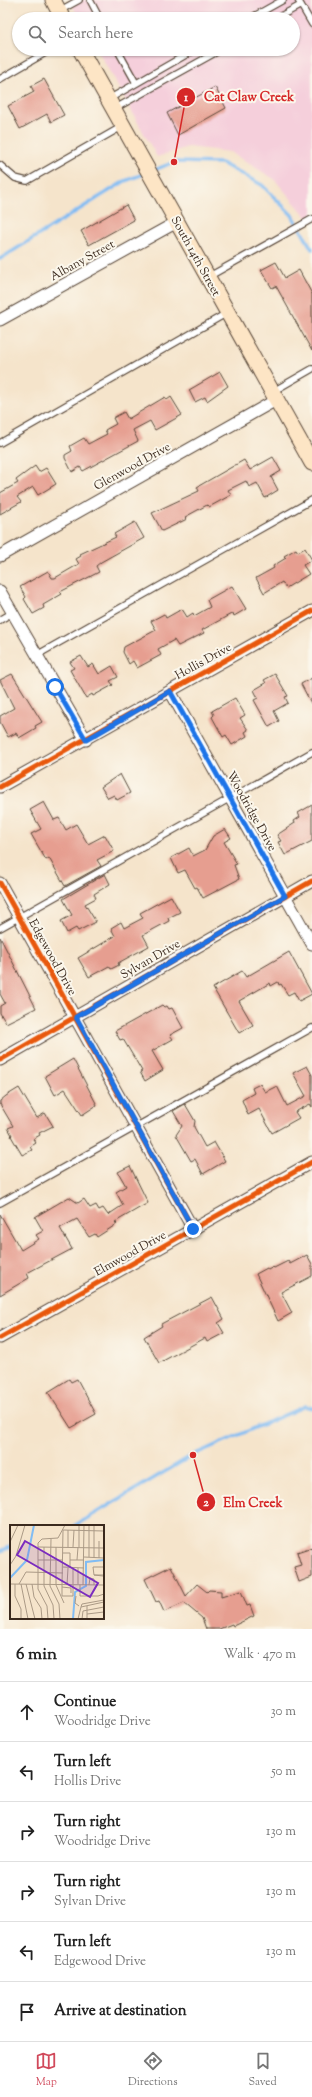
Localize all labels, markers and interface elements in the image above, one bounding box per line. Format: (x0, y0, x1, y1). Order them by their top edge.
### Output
search box (12, 12, 300, 56)
icon: search (26, 23, 48, 45)
text: Search here (58, 24, 133, 45)
callout: Cat Claw Creek (176, 84, 302, 109)
text: 1 (183, 89, 189, 107)
text: Cat Claw Creek (204, 89, 295, 107)
street label: South 14th Street (166, 213, 225, 300)
street label: Albany Street (47, 236, 118, 286)
street label: Glenwood Drive (91, 438, 175, 495)
street label: Hollis Drive (172, 639, 235, 685)
route start (46, 678, 64, 696)
street label: Woodridge Drive (222, 768, 281, 855)
street label: Edgewood Drive (24, 916, 81, 999)
street label: Sylvan Drive (117, 935, 184, 984)
route end (184, 1220, 202, 1238)
street label: Elmwood Drive (91, 1226, 170, 1281)
callout: Elm Creek (196, 1490, 291, 1515)
text: 2 (203, 1494, 209, 1512)
text: Elm Creek (223, 1495, 284, 1513)
inset map (10, 1525, 104, 1619)
text: 6 min (16, 1643, 57, 1667)
text: Walk · 470 m (223, 1646, 296, 1664)
text: Continue (54, 1692, 116, 1713)
icon: ahead (16, 1701, 38, 1723)
text: 30 m (270, 1703, 296, 1721)
text: Woodridge Drive (54, 1713, 151, 1731)
text: Turn left (54, 1752, 111, 1773)
icon: left (16, 1761, 38, 1783)
text: 50 m (271, 1763, 296, 1781)
text: Hollis Drive (54, 1773, 121, 1791)
text: Turn right (54, 1812, 120, 1833)
icon: right (16, 1821, 38, 1843)
text: 130 m (266, 1823, 296, 1841)
text: Woodridge Drive (54, 1833, 151, 1851)
text: Turn right (54, 1872, 120, 1893)
icon: right (16, 1881, 38, 1903)
text: 130 m (266, 1883, 296, 1901)
text: Sylvan Drive (54, 1893, 126, 1911)
text: Turn left (54, 1932, 111, 1953)
icon: left (16, 1941, 38, 1963)
text: 130 m (266, 1943, 296, 1961)
text: Edgewood Drive (54, 1953, 146, 1971)
icon: arrive (16, 2001, 38, 2023)
text: Arrive at destination (54, 2001, 187, 2022)
tab: Map (35, 2050, 57, 2090)
tab: Directions (128, 2050, 178, 2090)
tab: Saved (248, 2050, 277, 2090)

